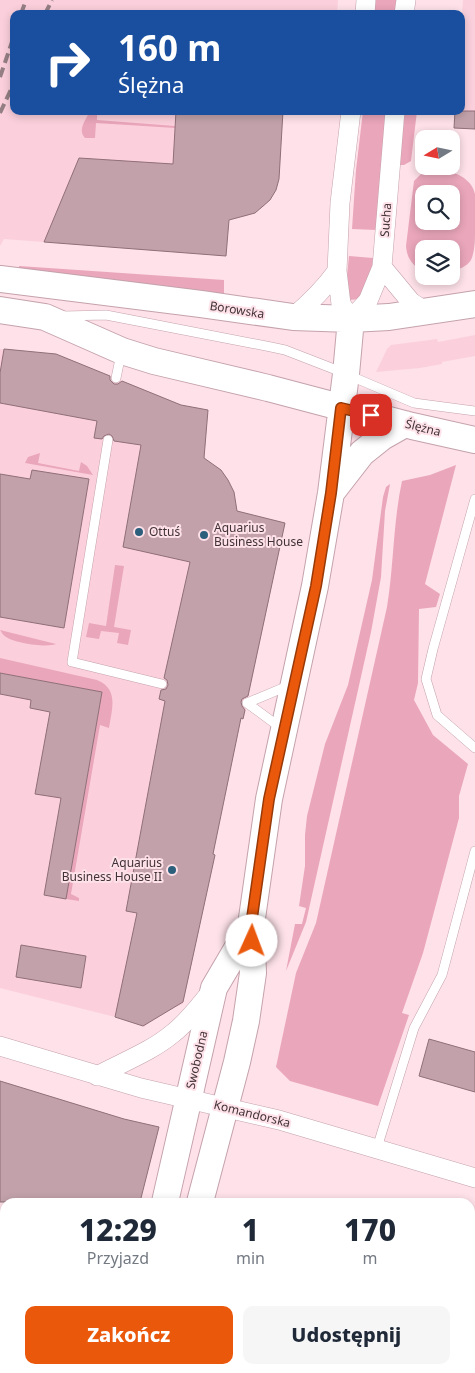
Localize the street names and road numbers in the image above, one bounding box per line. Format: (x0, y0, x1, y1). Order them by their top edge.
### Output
street label: Sucha (376, 202, 395, 237)
street label: Borowska (209, 297, 266, 322)
street label: Ślężna (404, 415, 443, 440)
street label: Swobodna (182, 1029, 211, 1091)
street label: Komandorska (212, 1096, 292, 1131)

